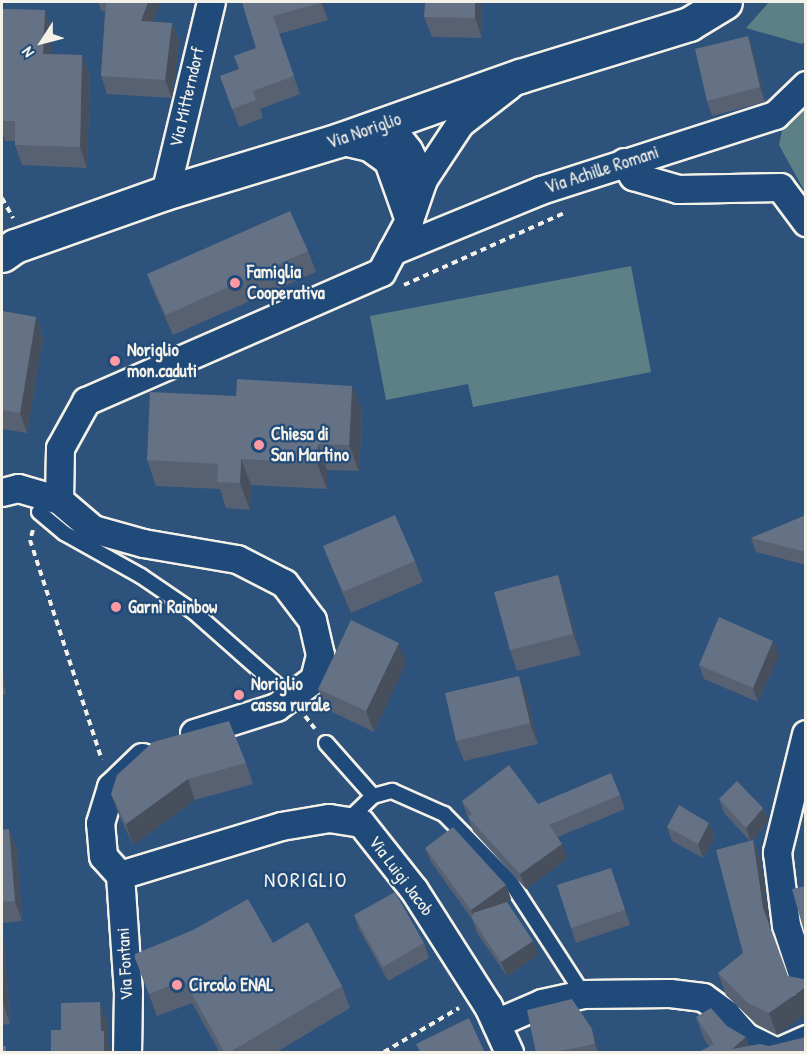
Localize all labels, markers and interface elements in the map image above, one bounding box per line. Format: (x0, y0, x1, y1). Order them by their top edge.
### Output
north arrow (12, 12, 72, 72)
text: N (16, 43, 39, 62)
street label: Via Mitterndorf (165, 45, 209, 149)
street label: Via Noriglio (324, 108, 404, 154)
street label: Via Achille Romani (542, 141, 662, 199)
place label: Famiglia Cooperativa (247, 262, 325, 304)
marker: Famiglia Cooperativa (228, 276, 242, 290)
place label: Noriglio mon.caduti (127, 340, 197, 382)
marker: Noriglio mon.caduti (108, 354, 122, 368)
place label: Chiesa di San Martino (271, 424, 349, 466)
marker: Chiesa di San Martino (252, 438, 266, 452)
place label: Garnì Rainbow (128, 596, 217, 618)
marker: Garnì Rainbow (109, 600, 123, 614)
place label: Noriglio cassa rurale (251, 674, 330, 716)
marker: Noriglio cassa rurale (232, 688, 246, 702)
street label: Via Luigi Jacob (364, 832, 438, 920)
district label: NORIGLIO (264, 867, 348, 893)
street label: Via Fontani (112, 927, 138, 1001)
place label: Circolo ENAL (189, 974, 273, 996)
marker: Circolo ENAL (170, 978, 184, 992)

